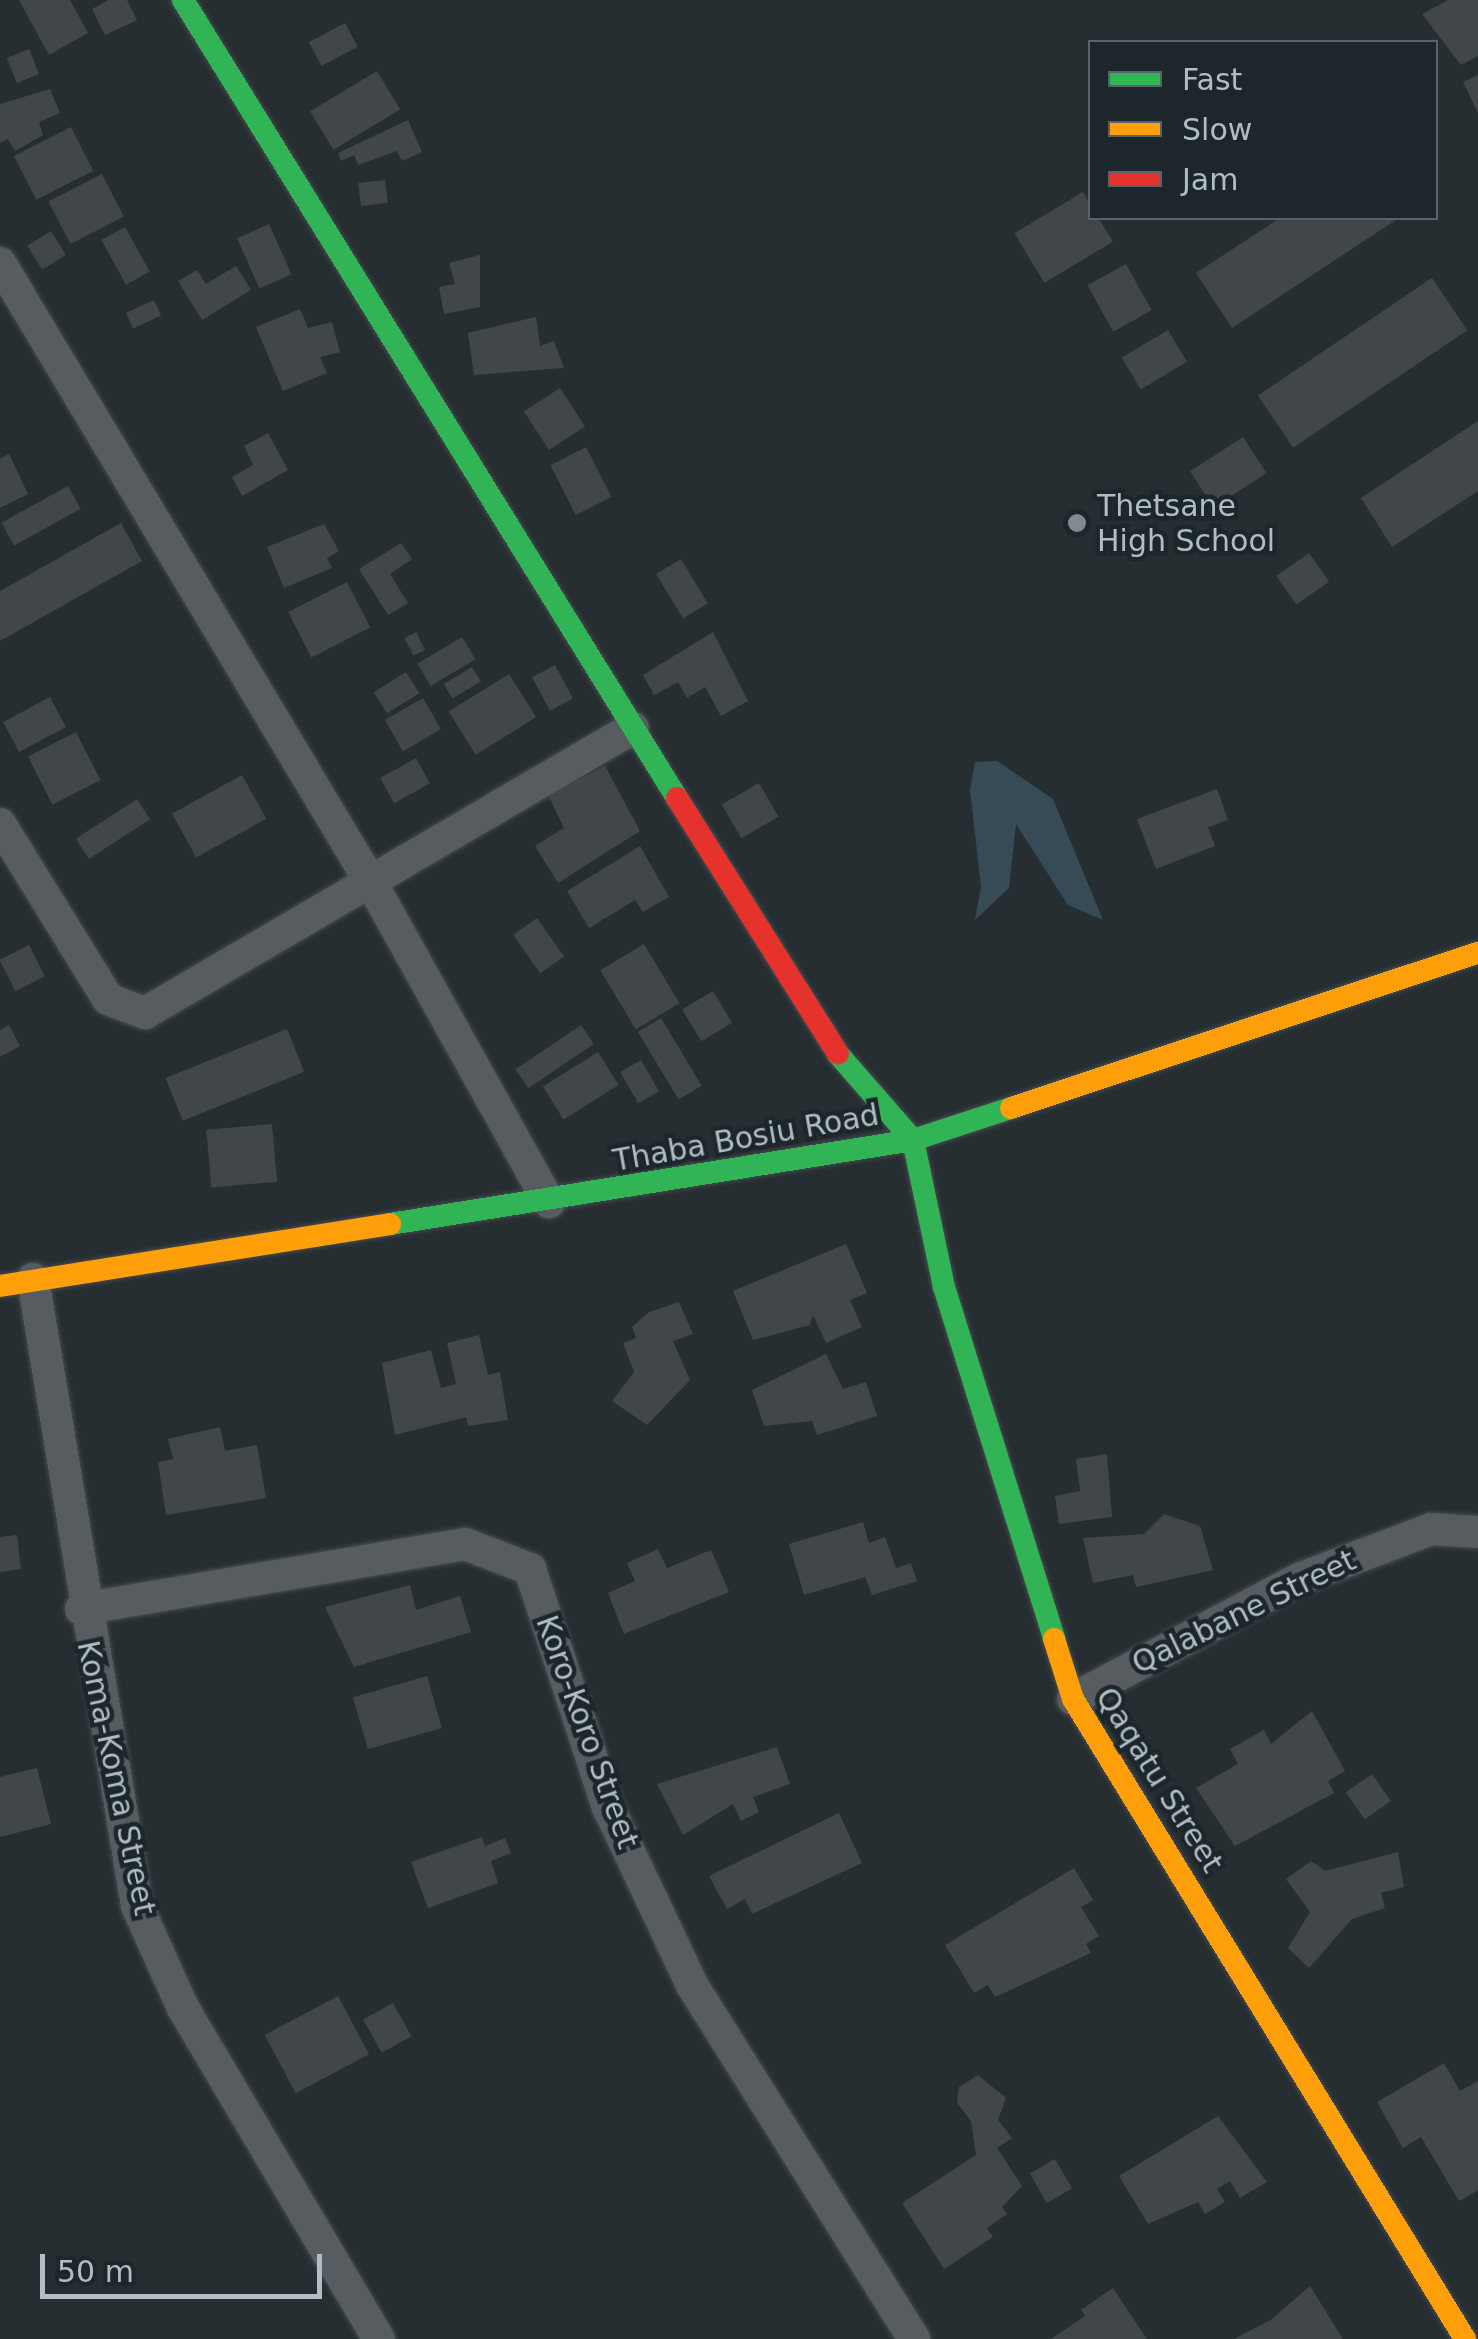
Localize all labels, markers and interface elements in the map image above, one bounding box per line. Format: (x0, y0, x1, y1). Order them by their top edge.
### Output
legend (1088, 40, 1438, 220)
text: Fast (1182, 62, 1242, 97)
text: Slow (1182, 112, 1252, 147)
text: Jam (1182, 162, 1238, 197)
place label: Thetsane High School (1097, 488, 1275, 558)
marker: Thetsane High School (1066, 512, 1088, 534)
street label: Thaba Bosiu Road (610, 1097, 882, 1179)
street label: Qalabane Street (1126, 1542, 1362, 1682)
street label: Koro-Koro Street (528, 1611, 646, 1853)
street label: Koma-Koma Street (69, 1637, 163, 1919)
street label: Qaqatu Street (1088, 1681, 1230, 1879)
scale bar (45, 2234, 328, 2296)
text: 50 m (57, 2254, 134, 2289)

